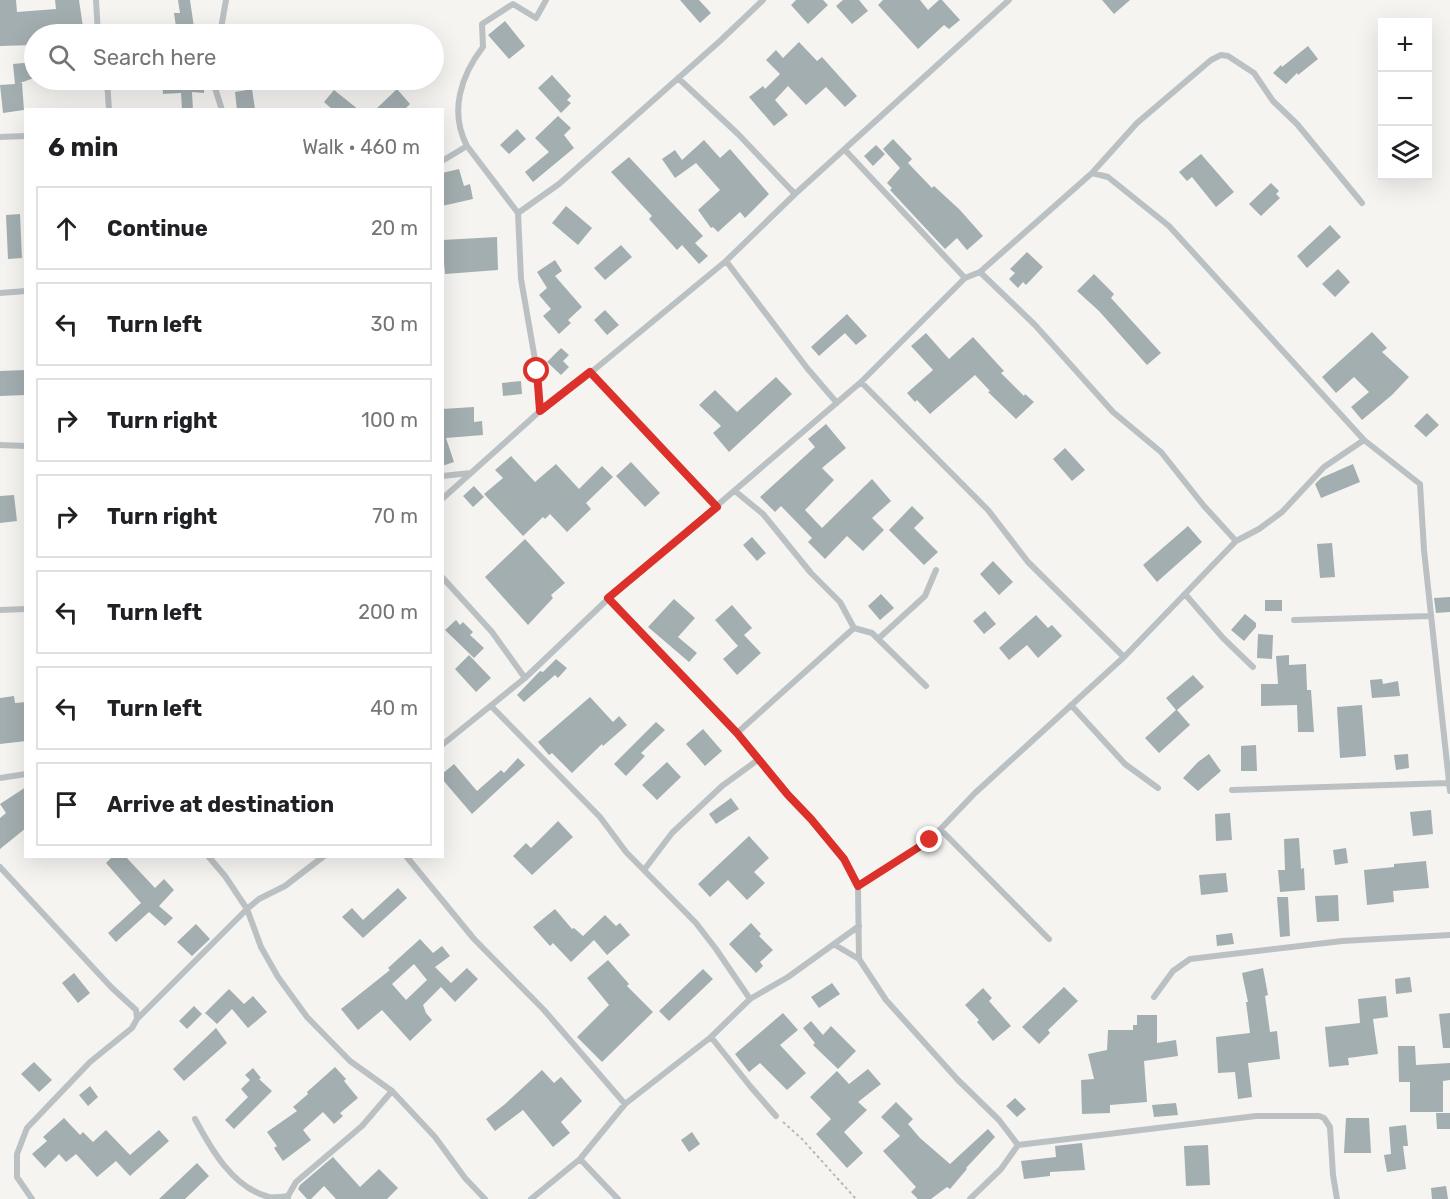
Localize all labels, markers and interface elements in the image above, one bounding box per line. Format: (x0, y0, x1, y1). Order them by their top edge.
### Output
map controls (1378, 18, 1432, 180)
button: + (1378, 18, 1432, 72)
search box (24, 24, 444, 90)
icon: search (45, 41, 78, 74)
text: Search here (93, 44, 216, 71)
button: − (1378, 72, 1432, 126)
button: layers (1378, 126, 1432, 180)
text: 6 min (48, 132, 118, 163)
text: Walk · 460 m (302, 135, 420, 159)
icon: ahead (50, 212, 83, 245)
text: Continue (107, 215, 208, 242)
text: 20 m (371, 216, 418, 240)
icon: left (50, 308, 83, 341)
text: Turn left (107, 311, 202, 338)
text: 30 m (371, 312, 418, 336)
route start (523, 357, 549, 383)
icon: right (50, 404, 83, 437)
text: Turn right (107, 407, 217, 434)
text: 100 m (361, 408, 418, 432)
icon: right (50, 500, 83, 533)
text: Turn right (107, 503, 217, 530)
text: 70 m (372, 504, 418, 528)
icon: left (50, 596, 83, 629)
text: Turn left (107, 599, 202, 626)
text: 200 m (358, 600, 418, 624)
icon: left (50, 692, 83, 725)
text: Turn left (107, 695, 202, 722)
text: 40 m (370, 696, 418, 720)
icon: arrive (50, 788, 83, 821)
text: Arrive at destination (107, 791, 334, 818)
route end (916, 826, 942, 852)

